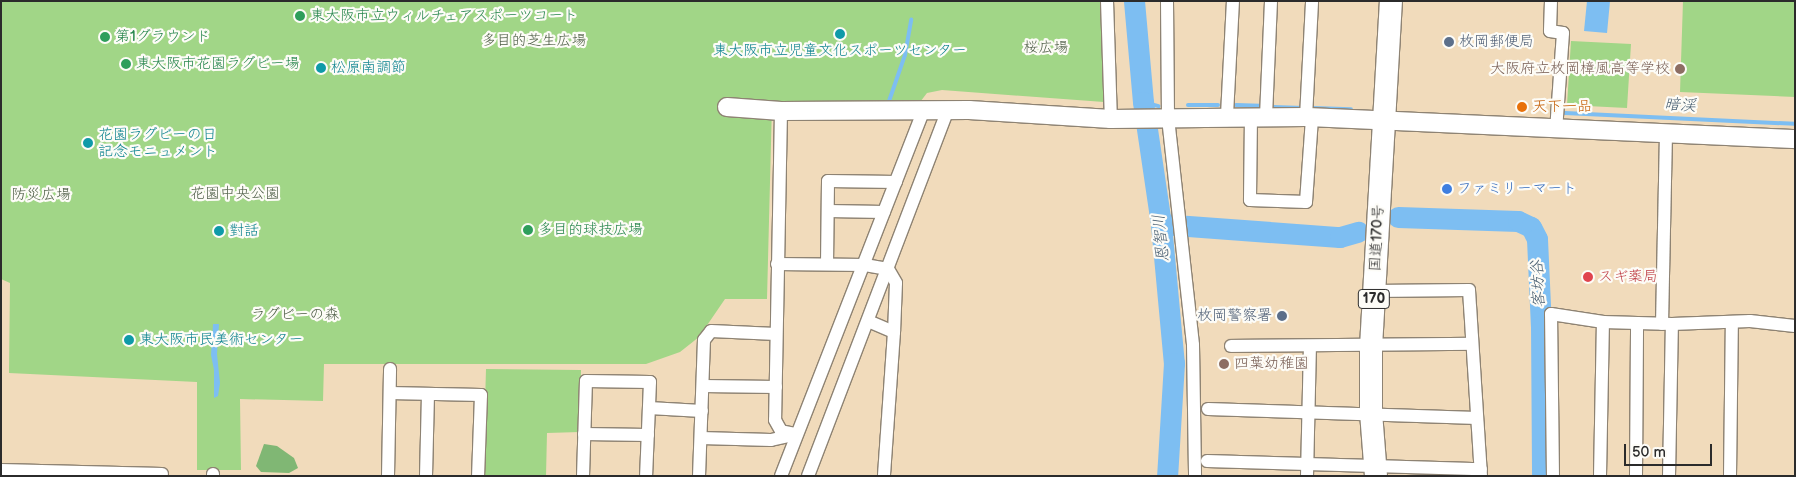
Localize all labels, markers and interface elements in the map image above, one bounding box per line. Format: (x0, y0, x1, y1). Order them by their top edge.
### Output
place label: 東大阪市立ウィルチェアスポーツコート (310, 7, 580, 25)
marker: 東大阪市立ウィルチェアスポーツコート (294, 10, 306, 22)
place label: 第1グラウンド (115, 28, 211, 46)
marker: 東大阪市立児童文化スポーツセンター (834, 28, 846, 40)
marker: 第1グラウンド (99, 31, 111, 43)
park label: 多目的芝生広場 (482, 32, 586, 50)
place label: 枚岡郵便局 (1459, 33, 1534, 51)
marker: 枚岡郵便局 (1443, 36, 1455, 48)
park label: 桜広場 (1024, 39, 1068, 57)
place label: 東大阪市立児童文化スポーツセンター (713, 42, 967, 60)
place label: 東大阪市花園ラグビー場 (136, 55, 300, 73)
marker: 東大阪市花園ラグビー場 (120, 58, 132, 70)
place label: 松原南調節 (331, 59, 406, 77)
place label: 大阪府立枚岡樟風高等学校 (1490, 60, 1670, 78)
marker: 松原南調節 (315, 62, 327, 74)
marker: 大阪府立枚岡樟風高等学校 (1674, 63, 1686, 75)
water label: 暗渓 (1664, 96, 1696, 116)
place label: 天下一品 (1532, 98, 1592, 116)
marker: 天下一品 (1516, 101, 1528, 113)
place label: 花園ラグビーの日 記念モニュメント (98, 125, 218, 160)
marker: 花園ラグビーの日 記念モニュメント (82, 137, 94, 149)
place label: ファミリーマート (1457, 180, 1577, 198)
marker: ファミリーマート (1441, 183, 1453, 195)
park label: 花園中央公園 (190, 185, 280, 203)
park label: 防災広場 (11, 186, 71, 204)
street label: 国道170号 (1366, 204, 1388, 272)
water label: 恩智川 (1150, 213, 1174, 263)
place label: 多目的球技広場 (538, 221, 643, 239)
place label: 對話 (229, 222, 259, 240)
marker: 多目的球技広場 (522, 224, 534, 236)
marker: 對話 (213, 225, 225, 237)
water label: 客坊谷 (1528, 260, 1550, 308)
place label: スギ薬局 (1598, 268, 1658, 286)
marker: スギ薬局 (1582, 271, 1594, 283)
road number: 170 (1358, 288, 1390, 310)
park label: ラグビーの森 (250, 306, 340, 324)
place label: 枚岡警察署 (1197, 307, 1272, 325)
marker: 枚岡警察署 (1276, 310, 1288, 322)
place label: 東大阪市民美術センター (139, 331, 304, 349)
marker: 東大阪市民美術センター (123, 334, 135, 346)
place label: 四葉幼稚園 (1234, 355, 1309, 373)
marker: 四葉幼稚園 (1218, 358, 1230, 370)
scale bar (1626, 434, 1714, 466)
text: 50 m (1632, 443, 1666, 462)

